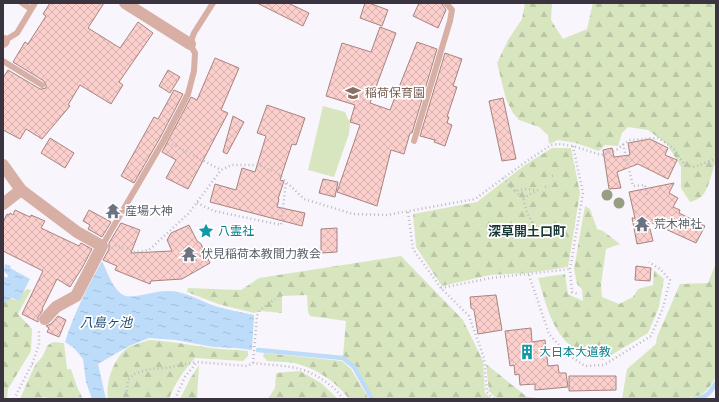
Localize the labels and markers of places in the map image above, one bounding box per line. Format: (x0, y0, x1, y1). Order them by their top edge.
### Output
school or university icon: 稲荷保育園 (344, 84, 362, 102)
place label: 稲荷保育園 (365, 85, 425, 99)
temple icon: 産場大神 (104, 202, 122, 220)
place label: 産場大神 (125, 203, 173, 217)
temple icon: 荒木神社 (633, 215, 651, 233)
place label: 荒木神社 (654, 216, 702, 230)
place icon: 八霊社 (197, 222, 215, 240)
place label: 八霊社 (218, 223, 254, 237)
temple icon: 伏見稲荷本教間力教会 (180, 245, 198, 263)
place label: 伏見稲荷本教間力教会 (201, 246, 321, 260)
building icon: 大日本大道教 (518, 343, 536, 361)
place label: 大日本大道教 (539, 344, 611, 358)

